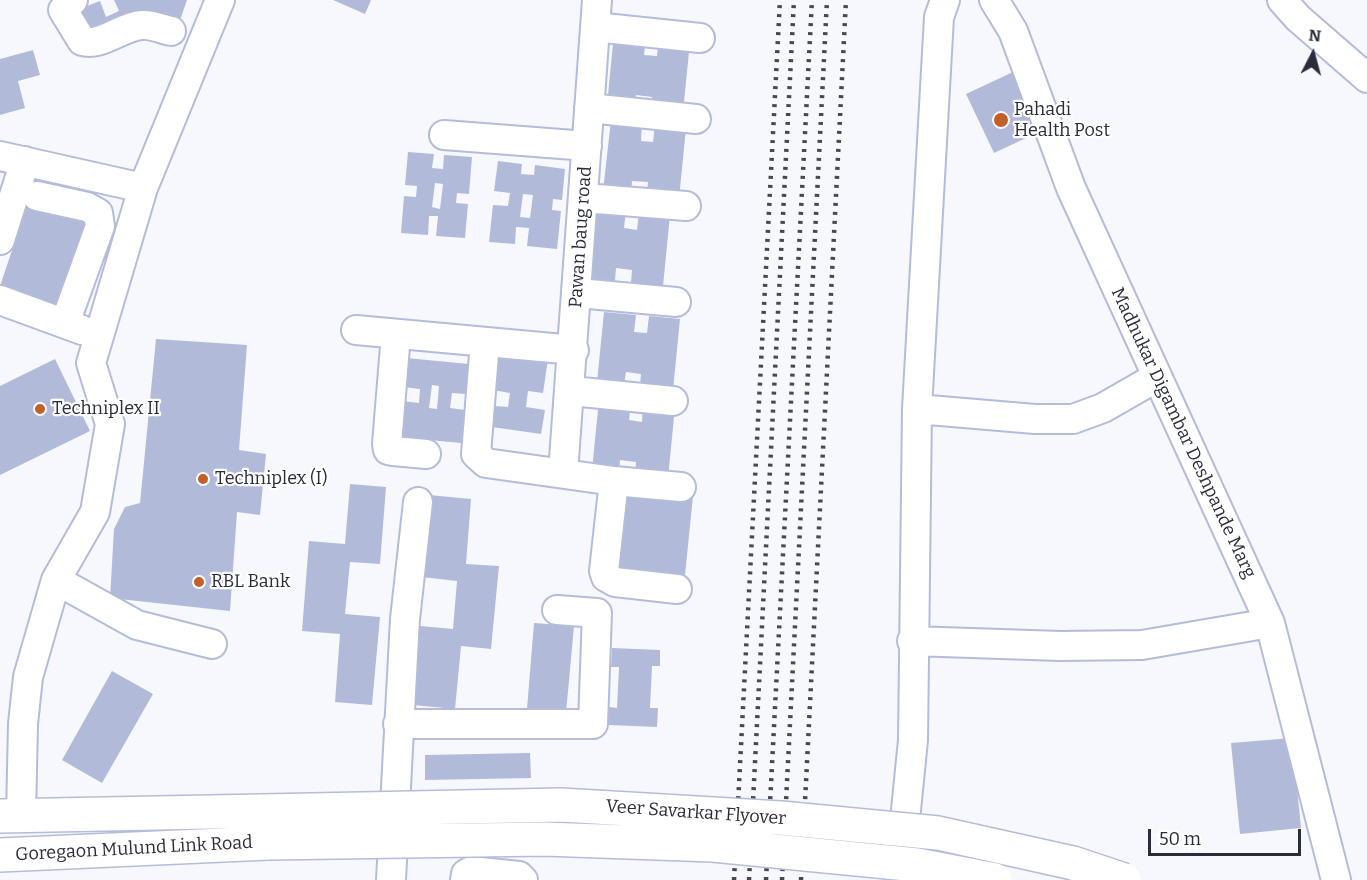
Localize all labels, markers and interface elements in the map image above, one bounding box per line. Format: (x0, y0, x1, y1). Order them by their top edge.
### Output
north arrow (1283, 24, 1343, 84)
text: N (1308, 26, 1322, 46)
place label: Pahadi Health Post (1014, 99, 1110, 142)
marker: Pahadi Health Post (992, 111, 1010, 129)
street label: Pawan baug road (565, 165, 597, 309)
street label: Madhukar Digambar Deshpande Marg (1106, 284, 1260, 582)
place label: Techniplex II (52, 398, 160, 420)
marker: Techniplex II (33, 402, 47, 416)
place label: Techniplex (I) (215, 468, 327, 490)
marker: Techniplex (I) (196, 472, 210, 486)
place label: RBL Bank (211, 571, 290, 593)
marker: RBL Bank (192, 575, 206, 589)
street label: Veer Savarkar Flyover (605, 796, 787, 830)
scale bar (1151, 817, 1304, 855)
text: 50 m (1159, 828, 1201, 850)
street label: Goregaon Mulund Link Road (15, 832, 253, 866)

